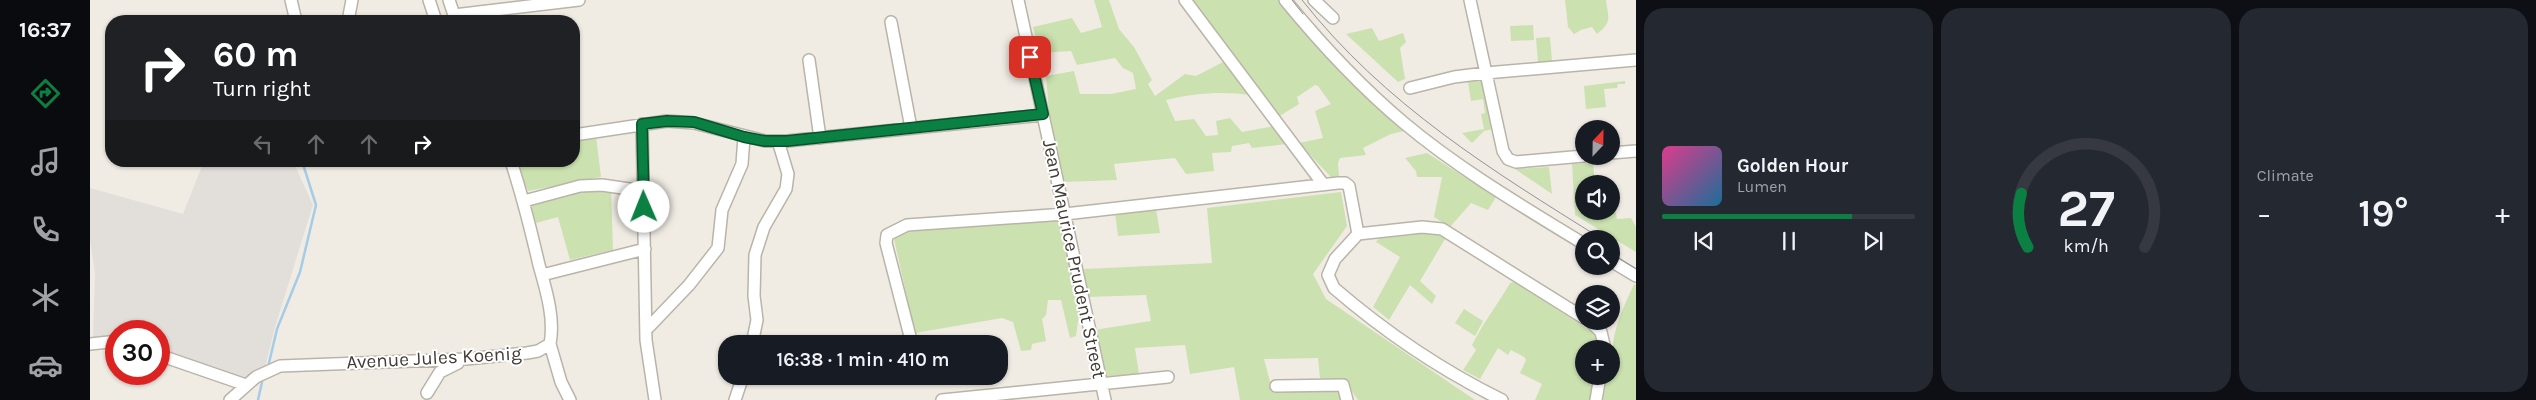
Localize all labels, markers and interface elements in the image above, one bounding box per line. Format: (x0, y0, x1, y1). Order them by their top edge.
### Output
text: 16:37 (19, 17, 71, 43)
text: 60 m (213, 34, 298, 75)
icon: right (130, 35, 195, 100)
pin (1009, 36, 1051, 78)
icon: arrive (1016, 43, 1044, 71)
icon: directions (28, 76, 63, 111)
text: Turn right (213, 76, 311, 102)
north arrow (1575, 120, 1620, 165)
map controls (1575, 120, 1620, 385)
icon: left (249, 130, 277, 158)
icon: ahead (302, 130, 330, 158)
icon: ahead (355, 130, 383, 158)
icon: right (408, 130, 436, 158)
street label: Jean Maurice Prudent Street (1038, 138, 1110, 380)
icon: music (28, 144, 63, 179)
text: Golden Hour (1737, 155, 1848, 177)
text: Climate (2257, 166, 2314, 185)
button: sound (1575, 175, 1620, 220)
text: Lumen (1737, 177, 1787, 196)
text: 27 (2057, 178, 2115, 239)
position arrow (617, 180, 669, 232)
text: 19° (2358, 191, 2409, 236)
text: − (2257, 197, 2271, 230)
text: + (2495, 197, 2510, 230)
icon: phone (28, 212, 63, 247)
icon: previous (1690, 227, 1718, 255)
icon: pause (1775, 227, 1803, 255)
icon: next (1859, 227, 1887, 255)
button: search (1575, 230, 1620, 275)
text: km/h (2063, 236, 2109, 257)
icon: climate (28, 280, 63, 315)
button: layers (1575, 285, 1620, 330)
speed limit sign: 30 (105, 320, 170, 385)
button: + (1575, 340, 1620, 385)
street label: Avenue Jules Koenig (346, 342, 522, 374)
icon: car (28, 348, 63, 383)
text: 16:38 · 1 min · 410 m (777, 349, 949, 371)

